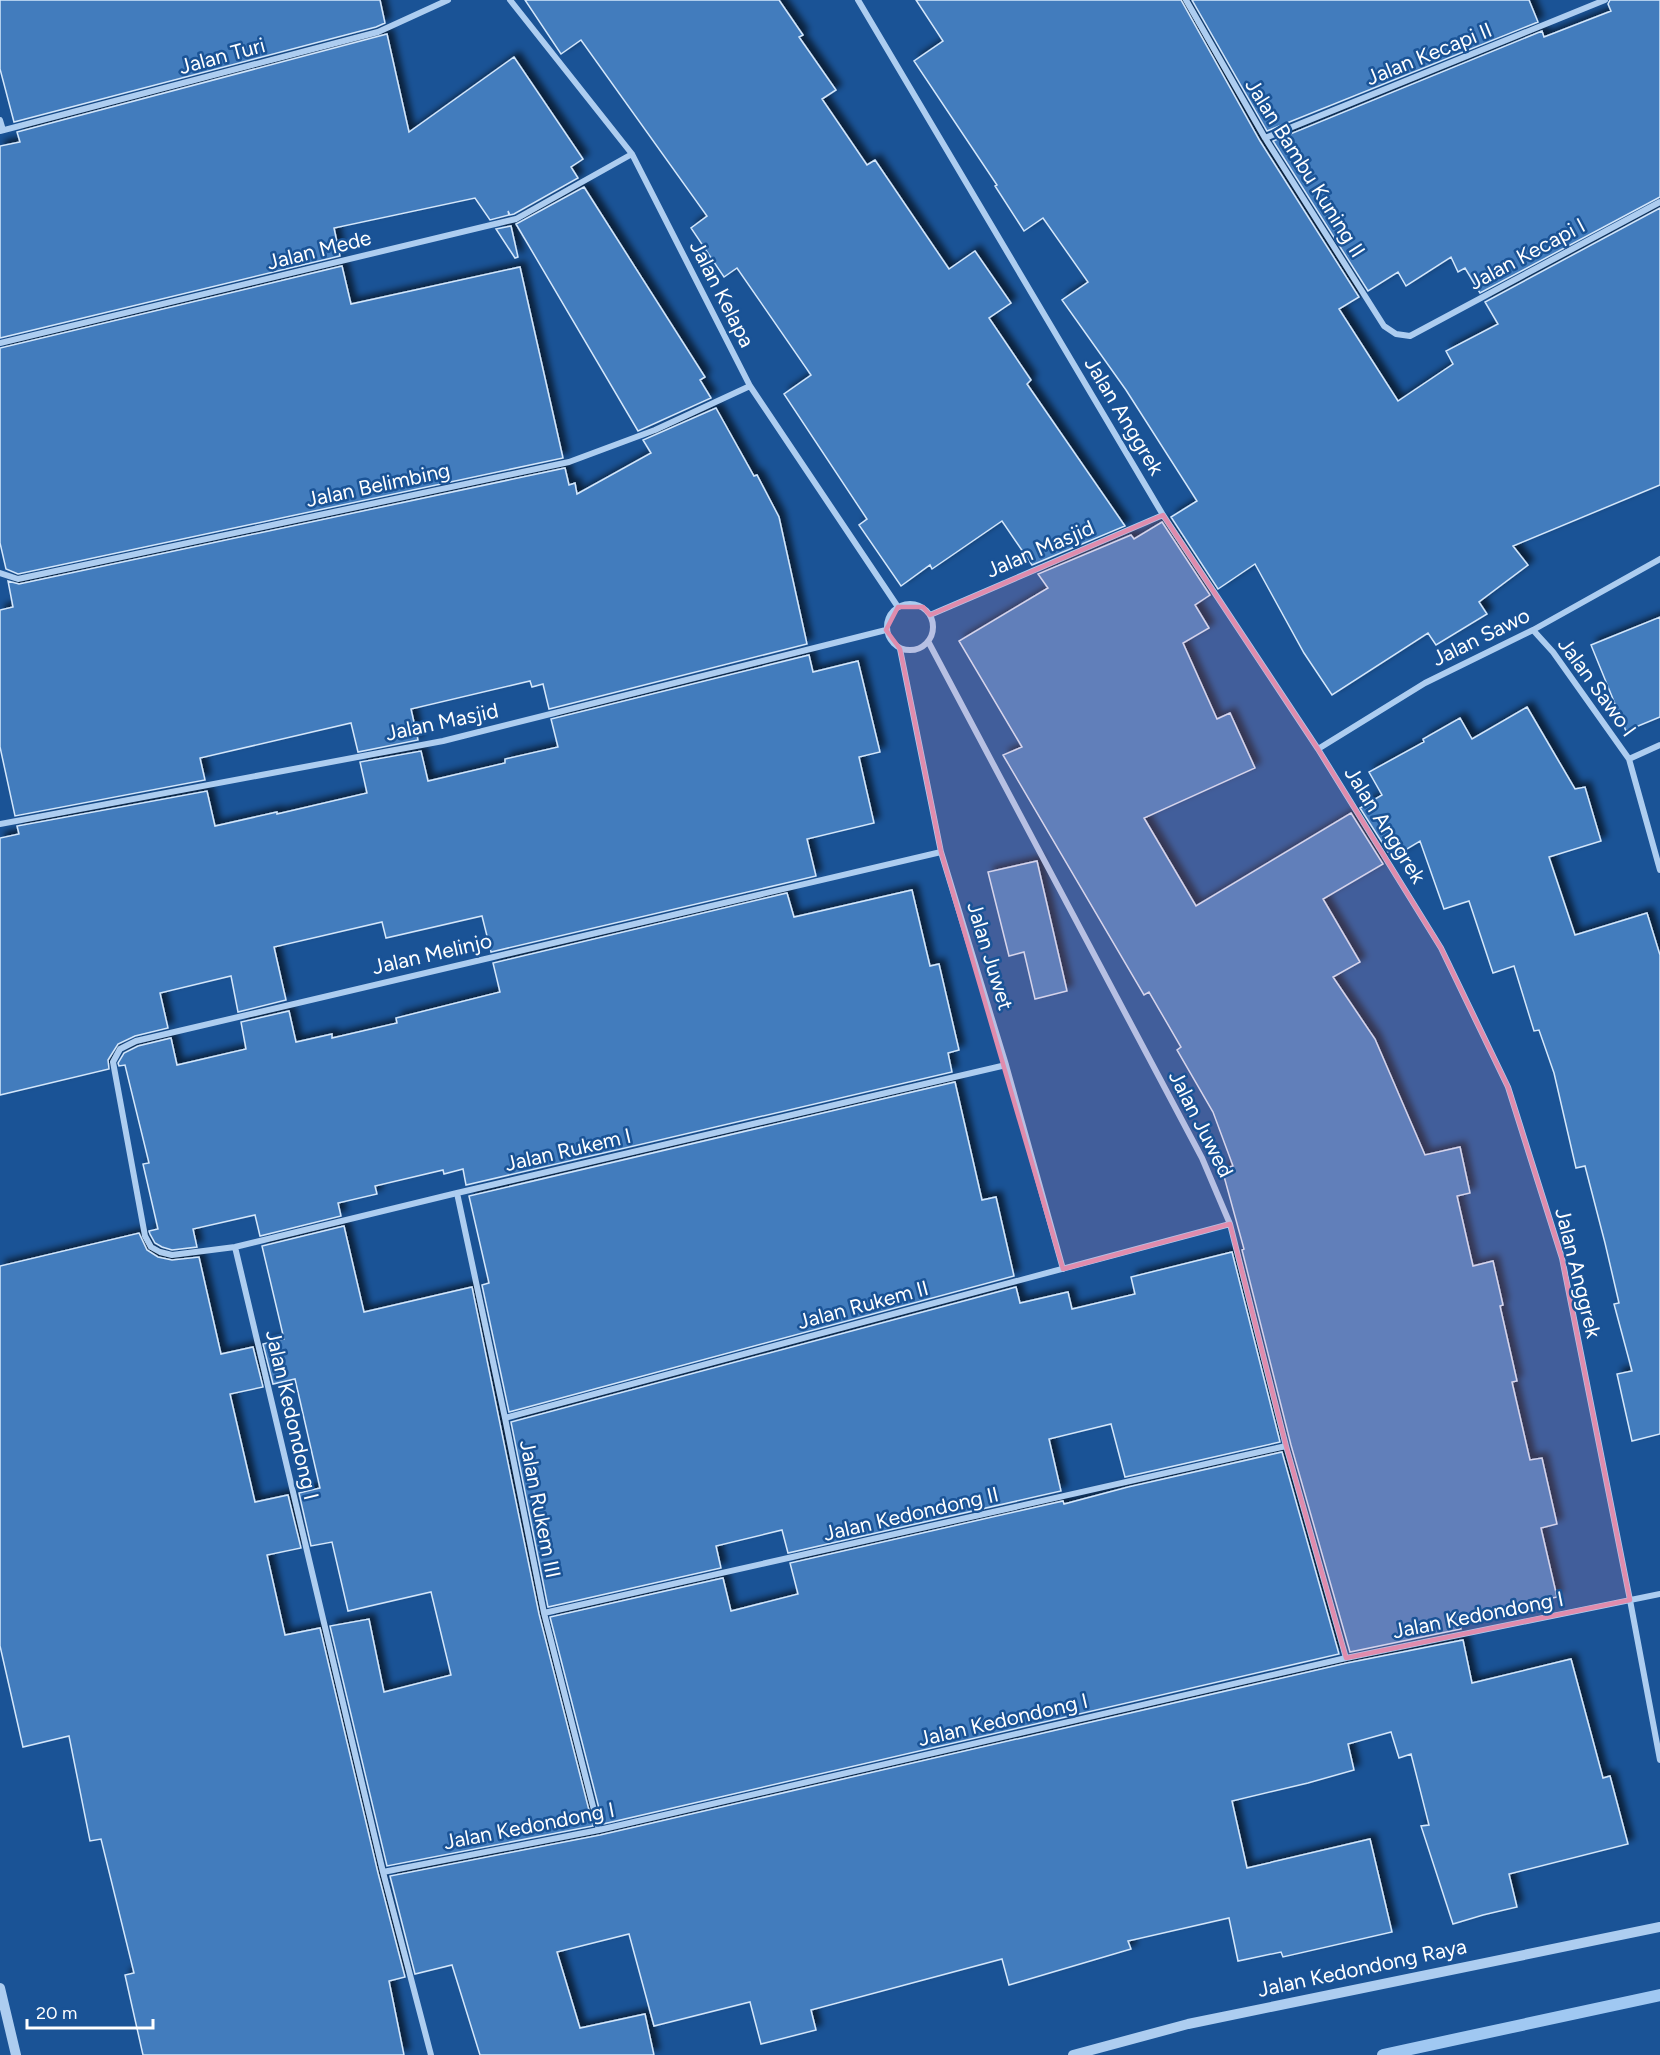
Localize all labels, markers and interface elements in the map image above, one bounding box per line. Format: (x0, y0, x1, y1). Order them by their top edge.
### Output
street label: Jalan Kecapi II (1362, 17, 1496, 90)
street label: Jalan Turi (176, 32, 268, 79)
street label: Jalan Bambu Kuning II (1240, 74, 1371, 262)
street label: Jalan Kecapi I (1464, 212, 1589, 295)
street label: Jalan Mede (264, 224, 374, 275)
street label: Jalan Kelapa (685, 236, 760, 351)
street label: Jalan Anggrek (1079, 352, 1170, 480)
street label: Jalan Belimbing (304, 457, 452, 512)
street label: Jalan Masjid (982, 515, 1098, 582)
street label: Jalan Sawo (1428, 602, 1534, 671)
street label: Jalan Sawo I (1553, 632, 1642, 741)
street label: Jalan Masjid (383, 697, 501, 746)
street label: Jalan Anggrek (1340, 762, 1432, 888)
street label: Jalan Juwet (962, 899, 1019, 1013)
street label: Jalan Melinjo (370, 928, 494, 979)
street label: Jalan Juwed (1164, 1066, 1239, 1181)
street label: Jalan Rukem I (502, 1123, 633, 1176)
street label: Jalan Anggrek (1550, 1205, 1607, 1341)
street label: Jalan Rukem II (795, 1275, 931, 1334)
street label: Jalan Kedondong I (261, 1328, 324, 1502)
street label: Jalan Rukem III (515, 1438, 566, 1580)
street label: Jalan Kedondong II (821, 1481, 1001, 1546)
street label: Jalan Kedondong I (1390, 1586, 1565, 1643)
street label: Jalan Kedondong I (916, 1688, 1090, 1751)
street label: Jalan Kedondong I (441, 1797, 616, 1854)
street label: Jalan Kedondong Raya (1255, 1933, 1469, 2002)
scale bar (27, 1992, 153, 2030)
text: 20 m (36, 2002, 77, 2024)

